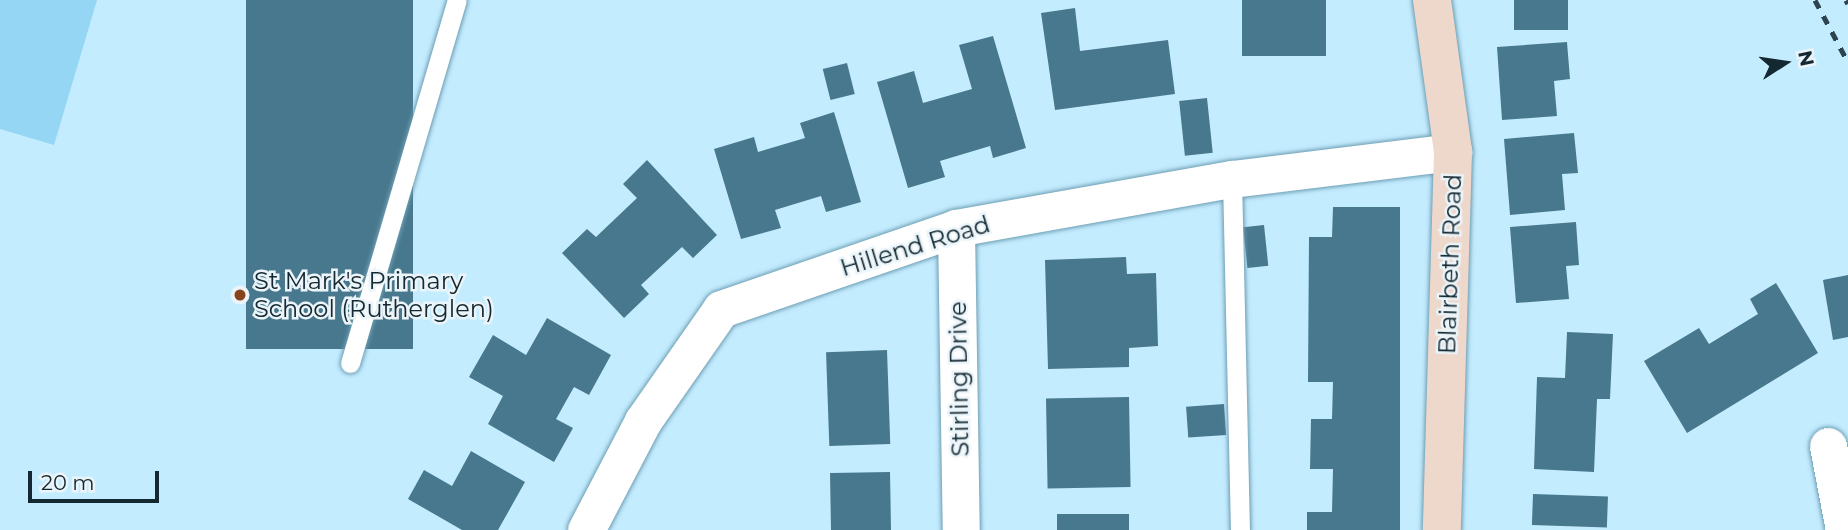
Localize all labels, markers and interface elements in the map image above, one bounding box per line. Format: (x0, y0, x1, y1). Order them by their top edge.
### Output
north arrow (1750, 28, 1820, 98)
text: N (1793, 49, 1819, 68)
street label: Blairbeth Road (1432, 173, 1468, 355)
street label: Hillend Road (837, 210, 993, 282)
place label: St Mark's Primary School (Rutherglen) (254, 267, 494, 323)
marker: St Mark's Primary School (Rutherglen) (232, 287, 248, 303)
street label: Stirling Drive (943, 301, 975, 457)
scale bar (32, 456, 163, 500)
text: 20 m (41, 470, 95, 495)

